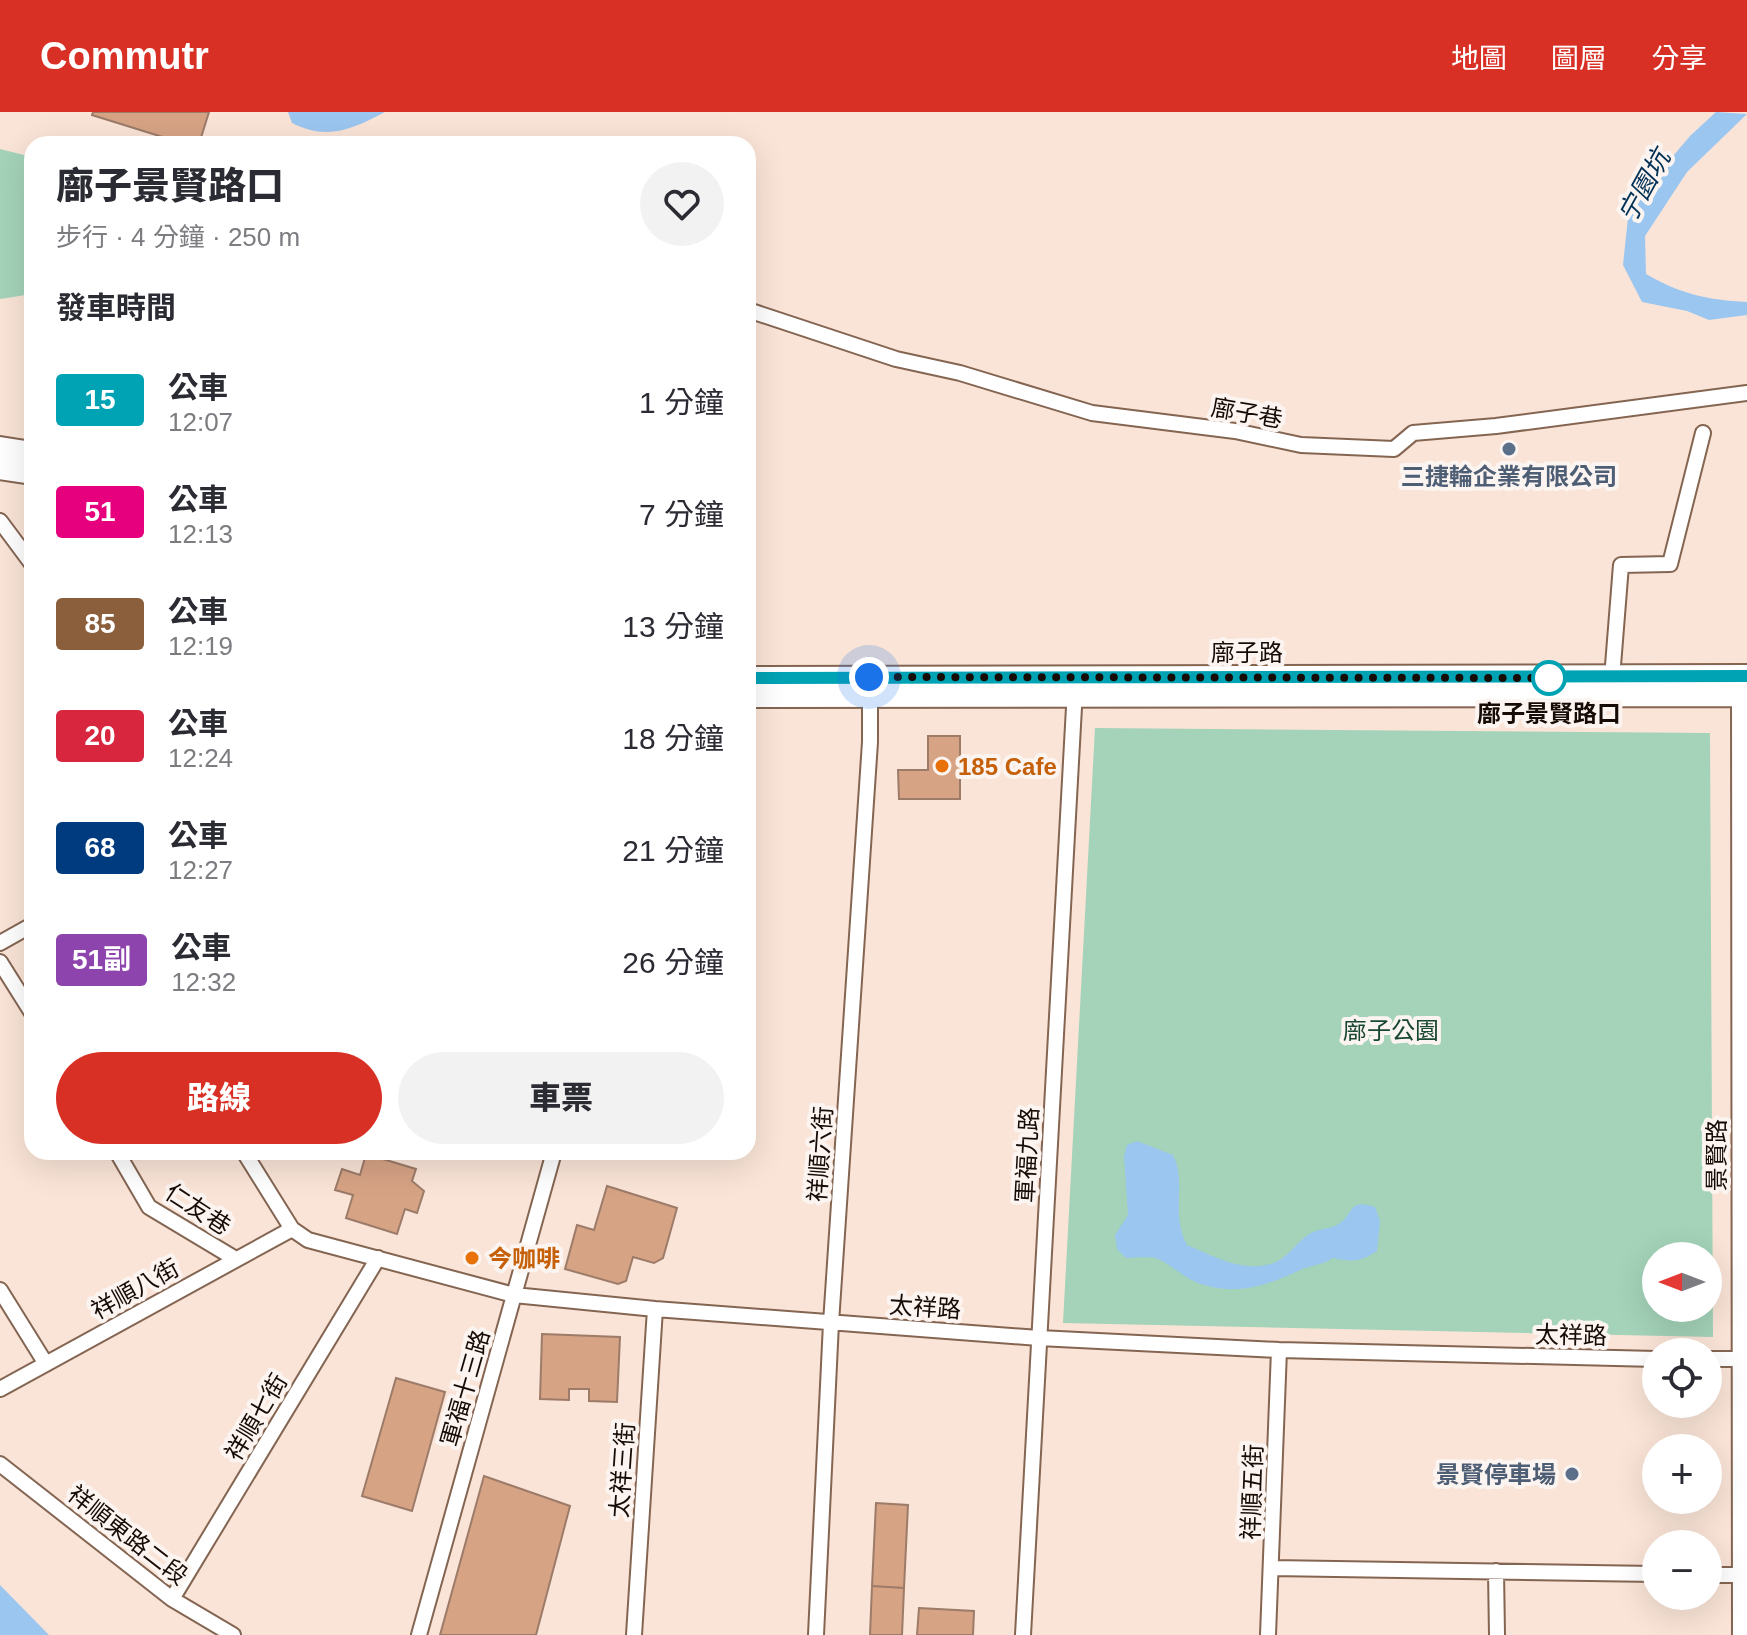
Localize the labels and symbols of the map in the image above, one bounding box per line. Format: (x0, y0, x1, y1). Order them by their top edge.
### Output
water label: 宁園坑 (1612, 141, 1678, 227)
street label: 廍子巷 (1209, 393, 1285, 433)
marker: 三捷輪企業有限公司 (1500, 440, 1518, 458)
place label: 三捷輪企業有限公司 (1401, 463, 1617, 490)
street label: 廍子路 (1211, 639, 1283, 666)
your location (849, 657, 889, 697)
marker: 廍子景賢路口 (1532, 661, 1566, 695)
place label: 廍子景賢路口 (1477, 700, 1621, 727)
place label: 185 Cafe (958, 753, 1057, 780)
marker: 185 Cafe (933, 757, 951, 775)
park label: 廍子公園 (1343, 1017, 1439, 1044)
street label: 祥順六街 (803, 1105, 837, 1203)
street label: 軍福九路 (1011, 1106, 1043, 1204)
street label: 景賢路 (1703, 1119, 1730, 1191)
street label: 仁友巷 (160, 1178, 236, 1240)
north arrow (1642, 1242, 1722, 1322)
place label: 今咖啡 (488, 1245, 560, 1272)
marker: 今咖啡 (463, 1249, 481, 1267)
street label: 祥順八街 (86, 1254, 184, 1324)
street label: 太祥路 (888, 1291, 962, 1323)
street label: 太祥路 (1535, 1321, 1607, 1349)
street label: 軍福十三路 (435, 1327, 495, 1449)
street label: 祥順七街 (220, 1369, 292, 1465)
street label: 太祥三街 (605, 1421, 639, 1519)
street label: 祥順五街 (1237, 1444, 1267, 1540)
place label: 景賢停車場 (1436, 1461, 1556, 1488)
marker: 景賢停車場 (1563, 1465, 1581, 1483)
street label: 祥順東路二段 (63, 1480, 193, 1590)

